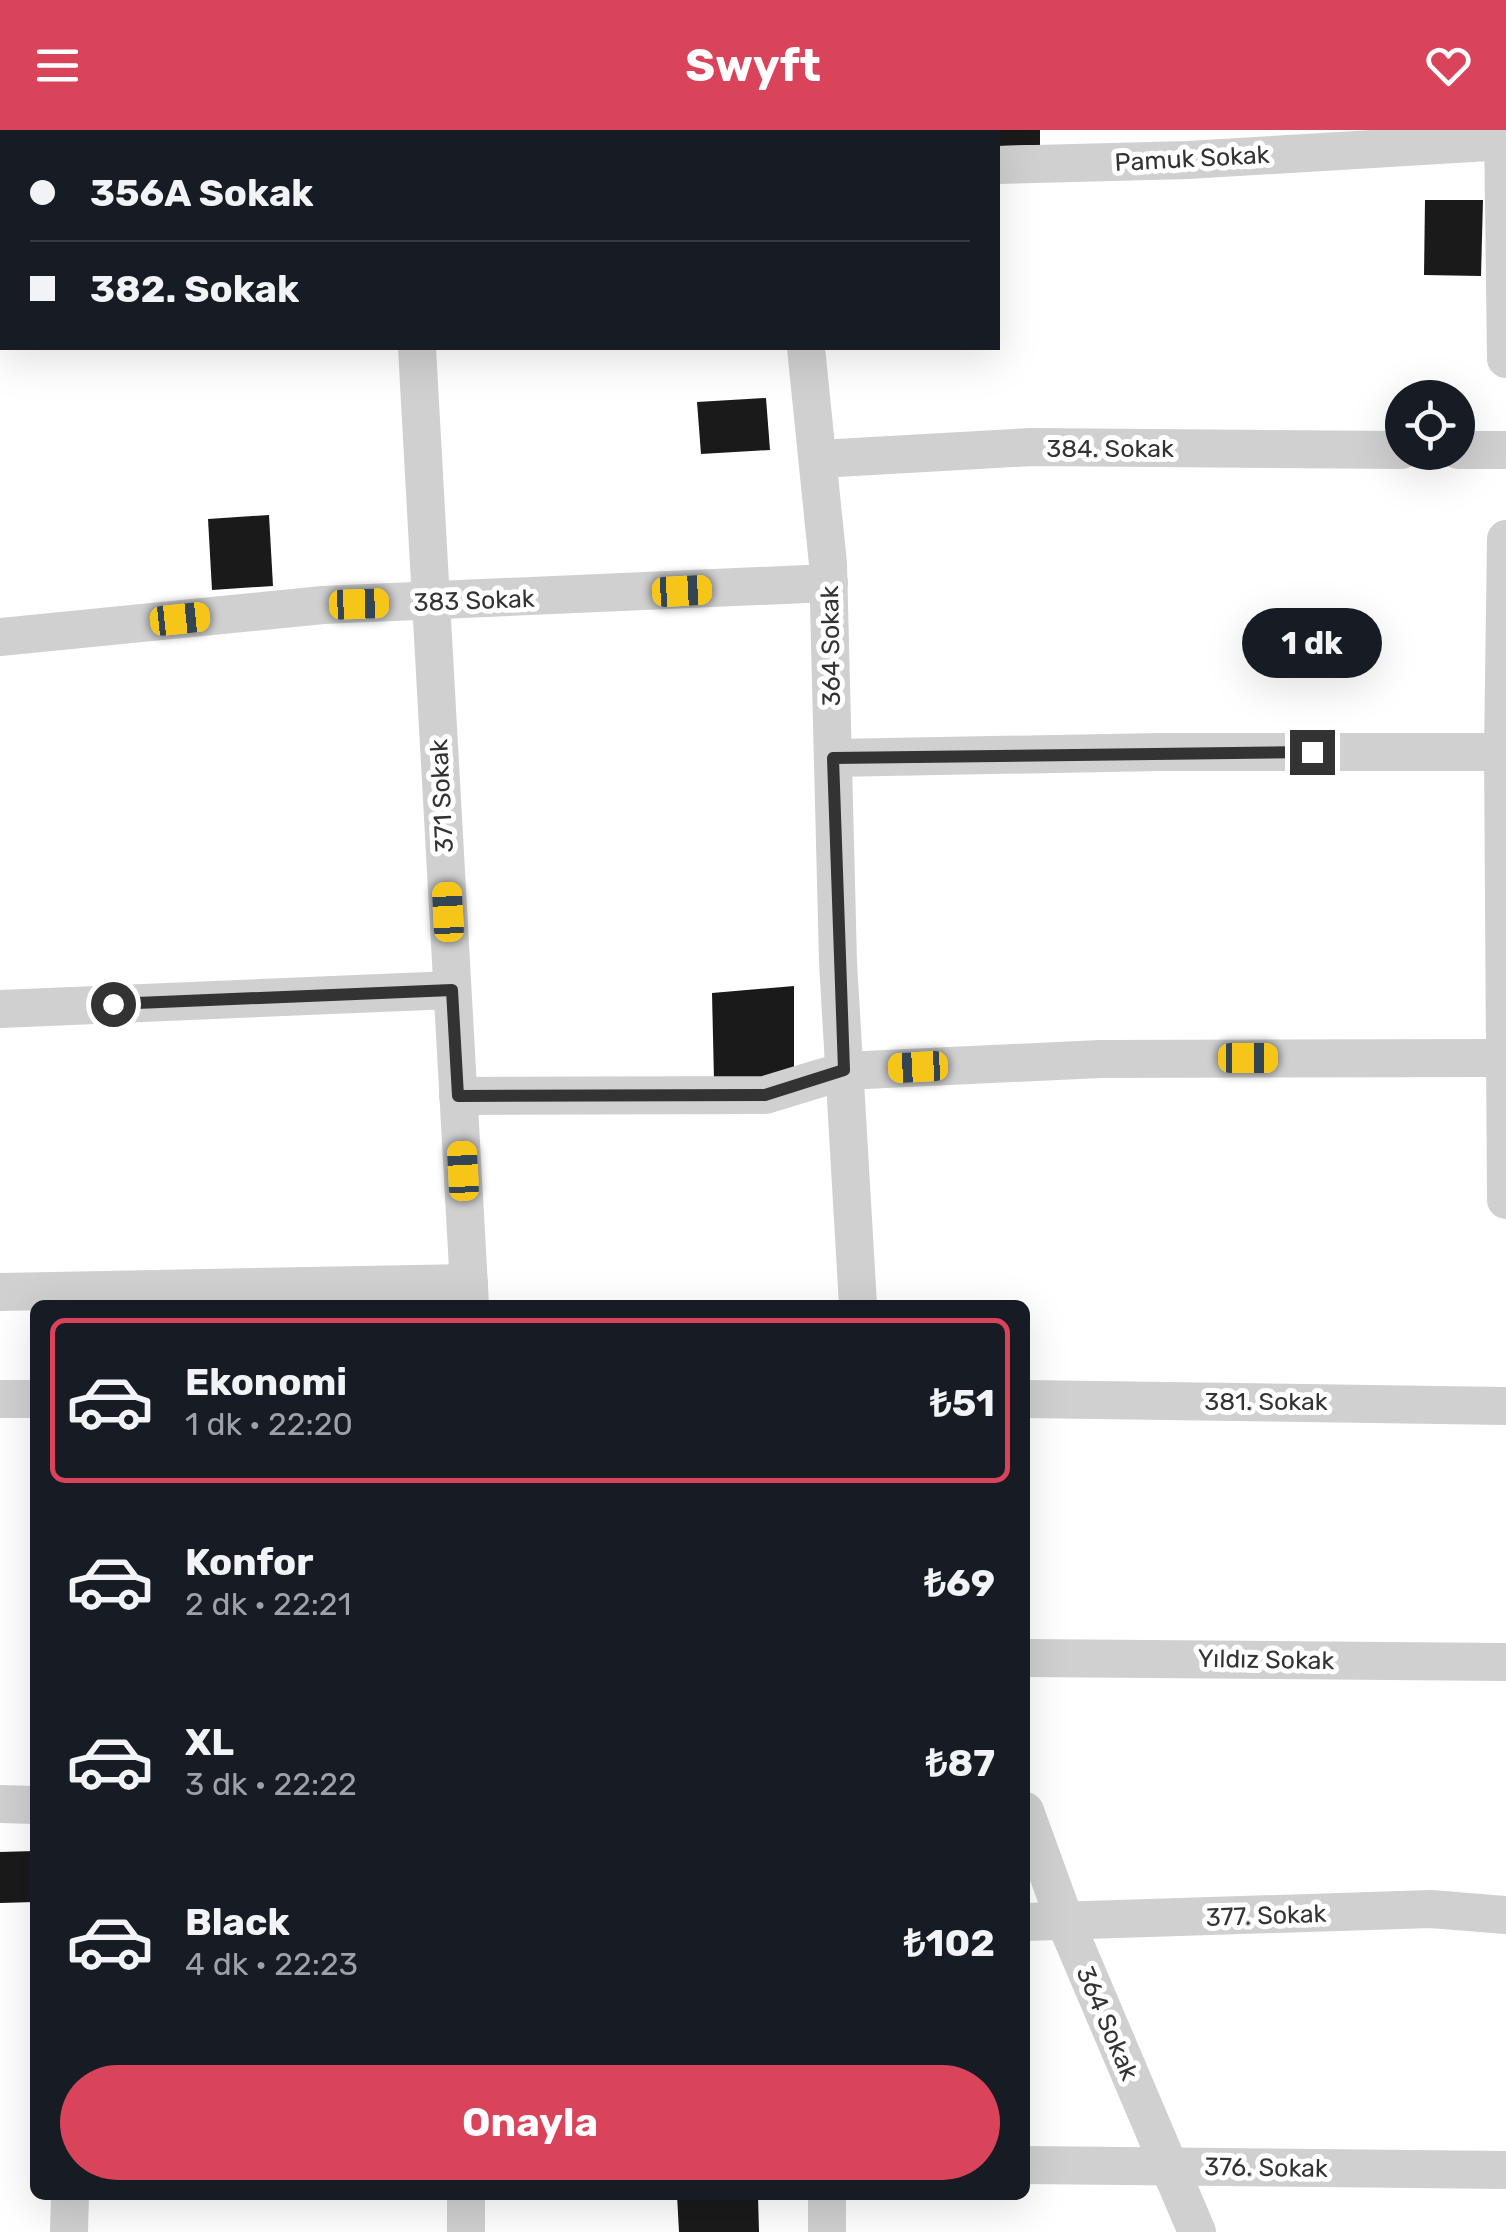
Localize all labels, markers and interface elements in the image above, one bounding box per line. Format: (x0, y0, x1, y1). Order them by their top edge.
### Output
icon: menu (30, 38, 85, 93)
icon: heart (1421, 38, 1476, 93)
text: Swyft (685, 39, 821, 92)
street label: Pamuk Sokak (1114, 140, 1270, 177)
text: 356A Sokak (90, 170, 314, 216)
text: 382. Sokak (90, 266, 299, 312)
map controls (1385, 380, 1475, 470)
button: locate (1385, 380, 1475, 470)
street label: 384. Sokak (1046, 434, 1174, 463)
car (651, 574, 713, 608)
street label: 383 Sokak (413, 584, 535, 617)
street label: 364 Sokak (815, 585, 846, 707)
car (328, 588, 390, 620)
car (149, 601, 211, 637)
callout: 1 dk (1242, 607, 1382, 677)
text: 1 dk (1281, 624, 1343, 662)
route end (1290, 730, 1335, 775)
street label: 371 Sokak (424, 738, 459, 854)
car (431, 881, 465, 943)
route start (91, 982, 136, 1027)
car (1218, 1043, 1278, 1073)
car (887, 1050, 949, 1084)
car (446, 1140, 480, 1202)
icon: car (65, 1356, 155, 1446)
text: Ekonomi (185, 1359, 347, 1405)
text: ₺51 (930, 1380, 995, 1426)
street label: 381. Sokak (1204, 1387, 1328, 1416)
text: 1 dk · 22:20 (185, 1405, 353, 1443)
icon: car (65, 1536, 155, 1626)
text: Konfor (185, 1539, 314, 1585)
text: ₺69 (924, 1560, 995, 1606)
text: 2 dk · 22:21 (185, 1585, 351, 1623)
street label: Yıldız Sokak (1197, 1644, 1335, 1675)
icon: car (65, 1716, 155, 1806)
text: XL (185, 1719, 234, 1765)
text: ₺87 (926, 1740, 995, 1786)
text: 3 dk · 22:22 (185, 1765, 357, 1803)
icon: car (65, 1896, 155, 1986)
text: Black (185, 1899, 290, 1945)
street label: 377. Sokak (1205, 1899, 1327, 1932)
text: ₺102 (904, 1920, 995, 1966)
text: 4 dk · 22:23 (185, 1945, 358, 1983)
street label: 364 Sokak (1071, 1962, 1145, 2085)
button: Onayla (60, 2065, 1000, 2180)
street label: 376. Sokak (1204, 2152, 1328, 2183)

